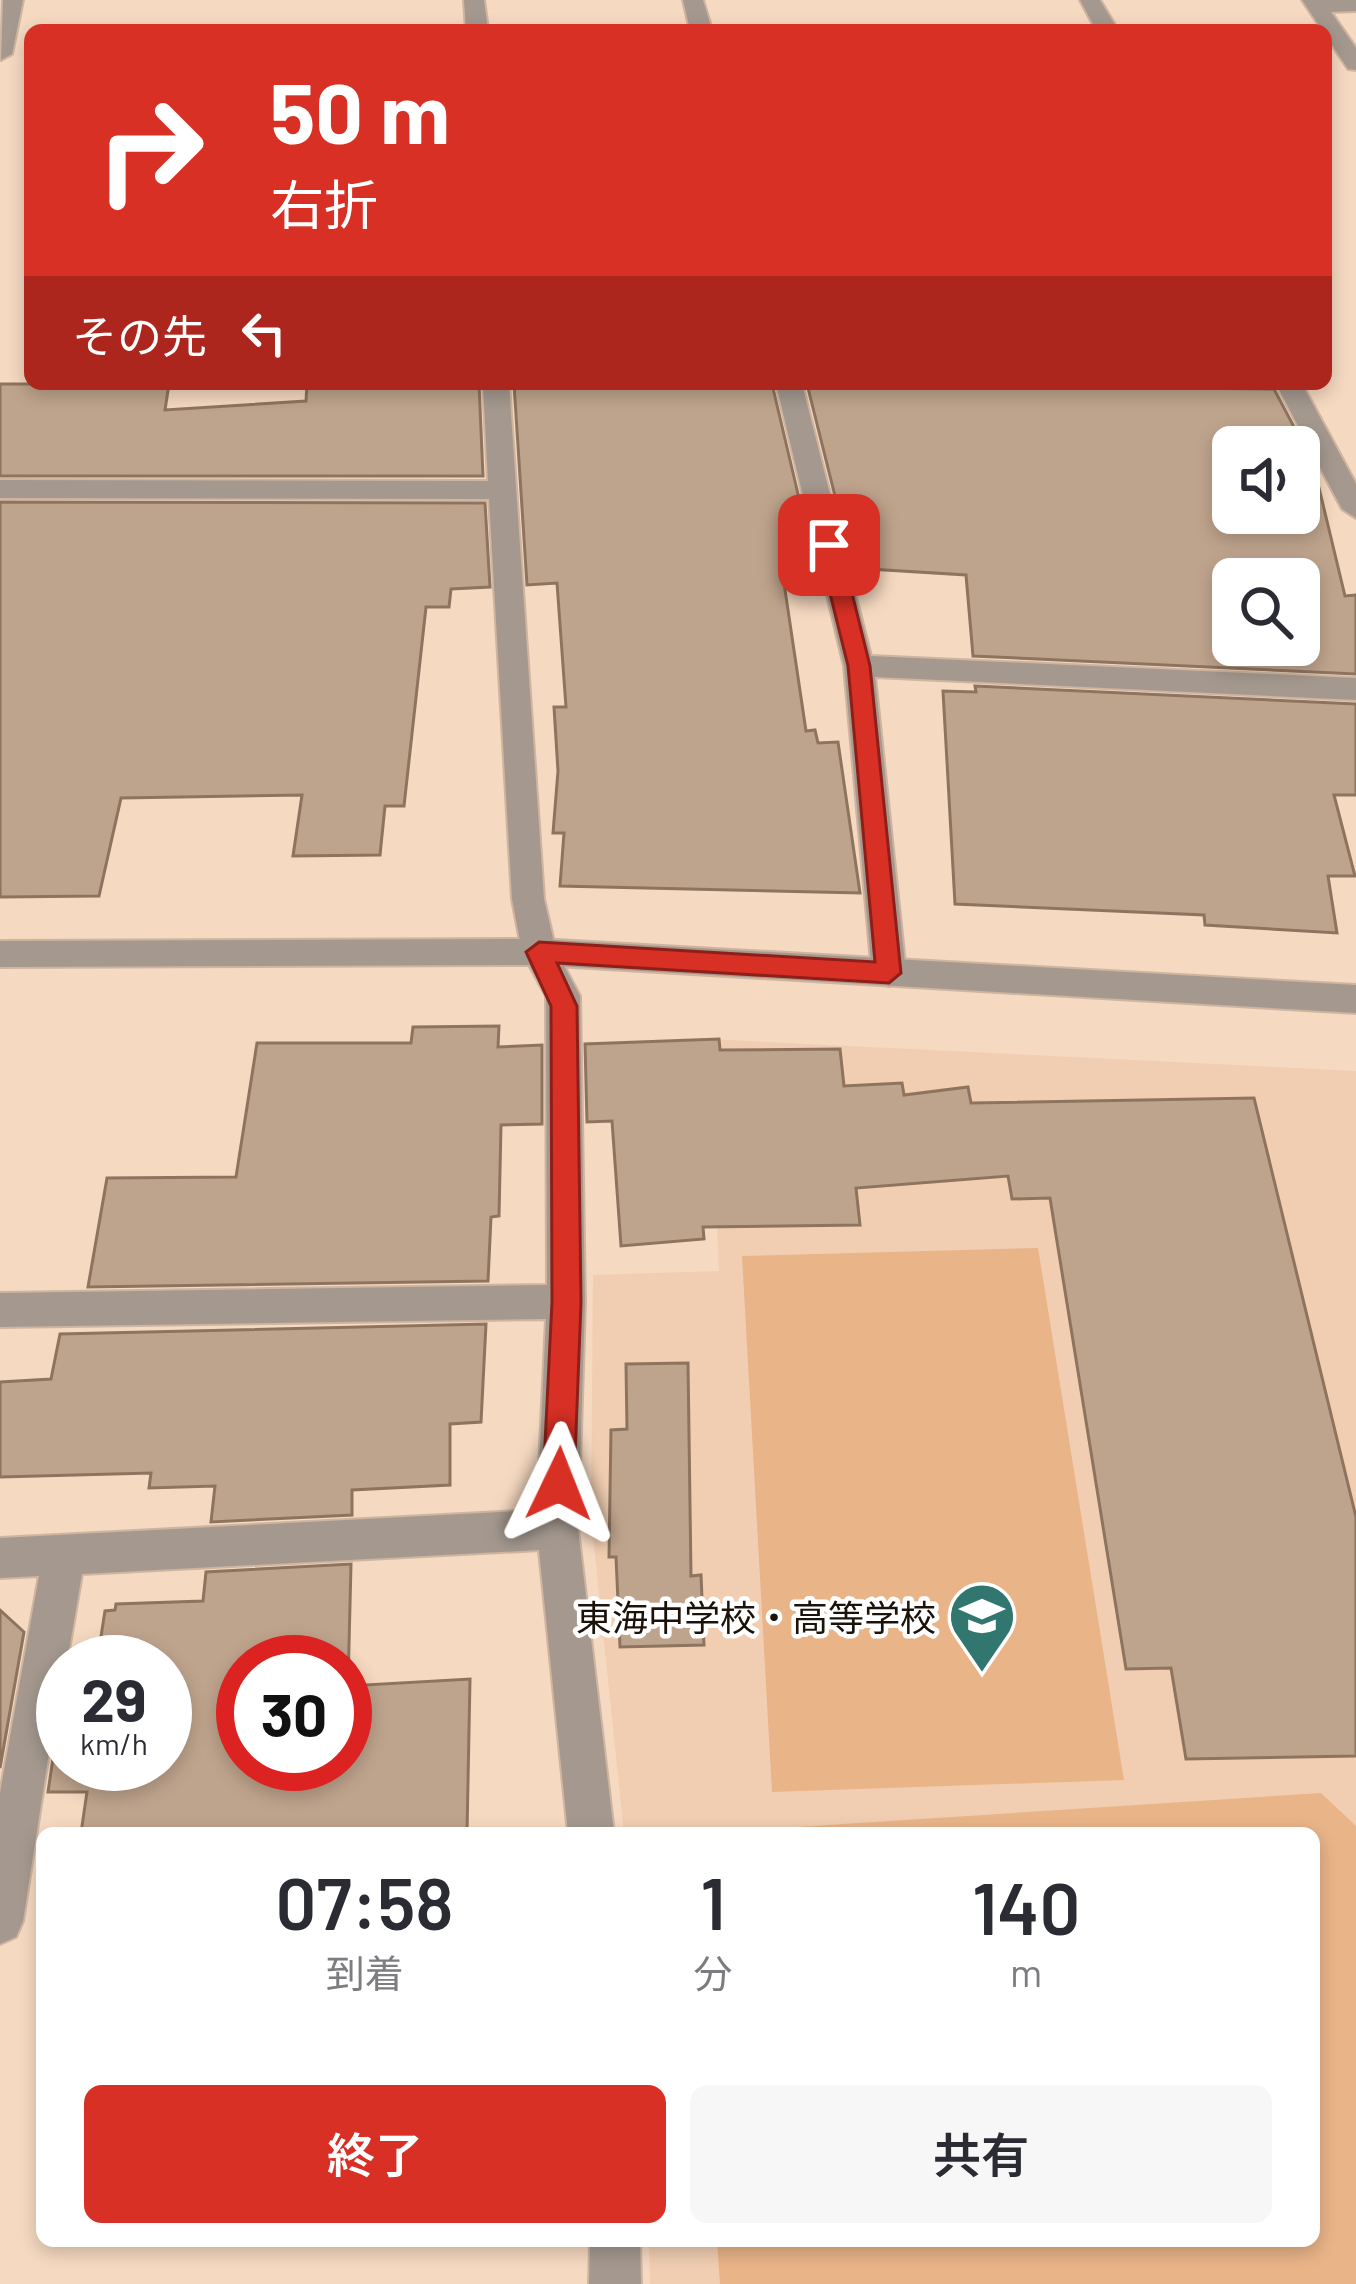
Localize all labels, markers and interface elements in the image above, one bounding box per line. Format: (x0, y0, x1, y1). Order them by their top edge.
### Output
text: 50 m (270, 60, 450, 161)
icon: right (72, 72, 228, 228)
text: 右折 (270, 171, 378, 236)
icon: left (231, 300, 297, 366)
text: その先 (72, 308, 207, 362)
map controls (1212, 426, 1320, 666)
button: sound (1212, 426, 1320, 534)
pin (778, 494, 880, 596)
icon: arrive (796, 512, 862, 578)
button: search (1212, 558, 1320, 666)
position arrow (496, 1421, 622, 1547)
school or university icon: 東海中学校・高等学校 (947, 1581, 1017, 1675)
place label: 東海中学校・高等学校 (576, 1595, 936, 1638)
speed limit sign: 30 (216, 1635, 372, 1791)
text: 29 (81, 1662, 147, 1734)
text: km/h (80, 1725, 148, 1761)
text: 07:58 (276, 1858, 454, 1944)
text: 1 (700, 1858, 726, 1944)
text: 140 (972, 1863, 1080, 1949)
text: m (1010, 1948, 1042, 1995)
text: 到着 (326, 1949, 404, 1996)
text: 分 (693, 1949, 732, 1996)
button: 終了 (84, 2085, 666, 2223)
button: 共有 (690, 2085, 1272, 2223)

